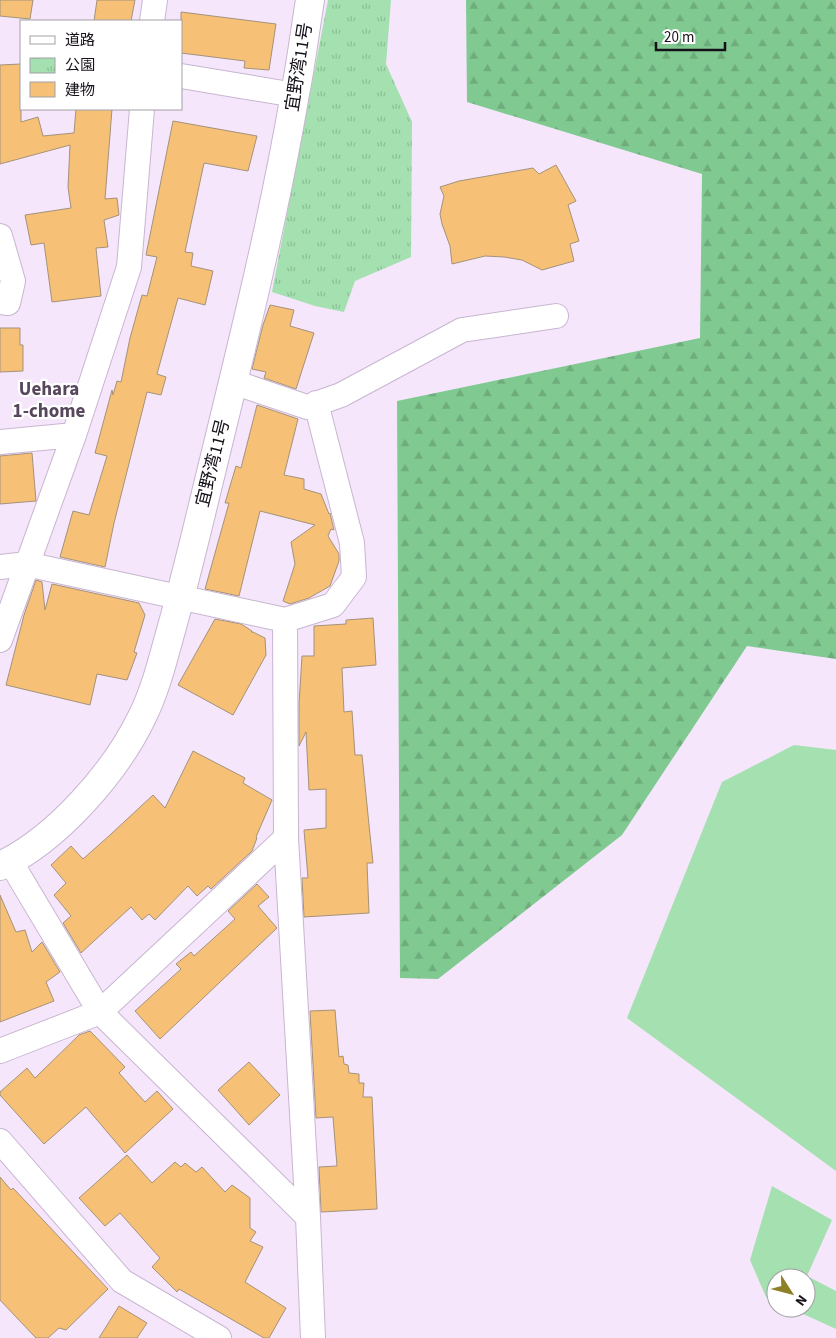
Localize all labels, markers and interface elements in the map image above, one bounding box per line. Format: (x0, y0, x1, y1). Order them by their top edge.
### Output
legend (20, 20, 182, 110)
scale bar (656, 20, 725, 52)
street label: 宜野湾11号 (280, 21, 318, 113)
text: 20 m (664, 27, 694, 48)
text: 道路 (65, 30, 95, 51)
text: 公園 (65, 55, 95, 76)
text: 建物 (65, 80, 95, 101)
district label: Uehara 1-chome (13, 376, 86, 425)
street label: 宜野湾11号 (190, 416, 236, 510)
north arrow (766, 1268, 816, 1318)
text: N (790, 1290, 812, 1310)

